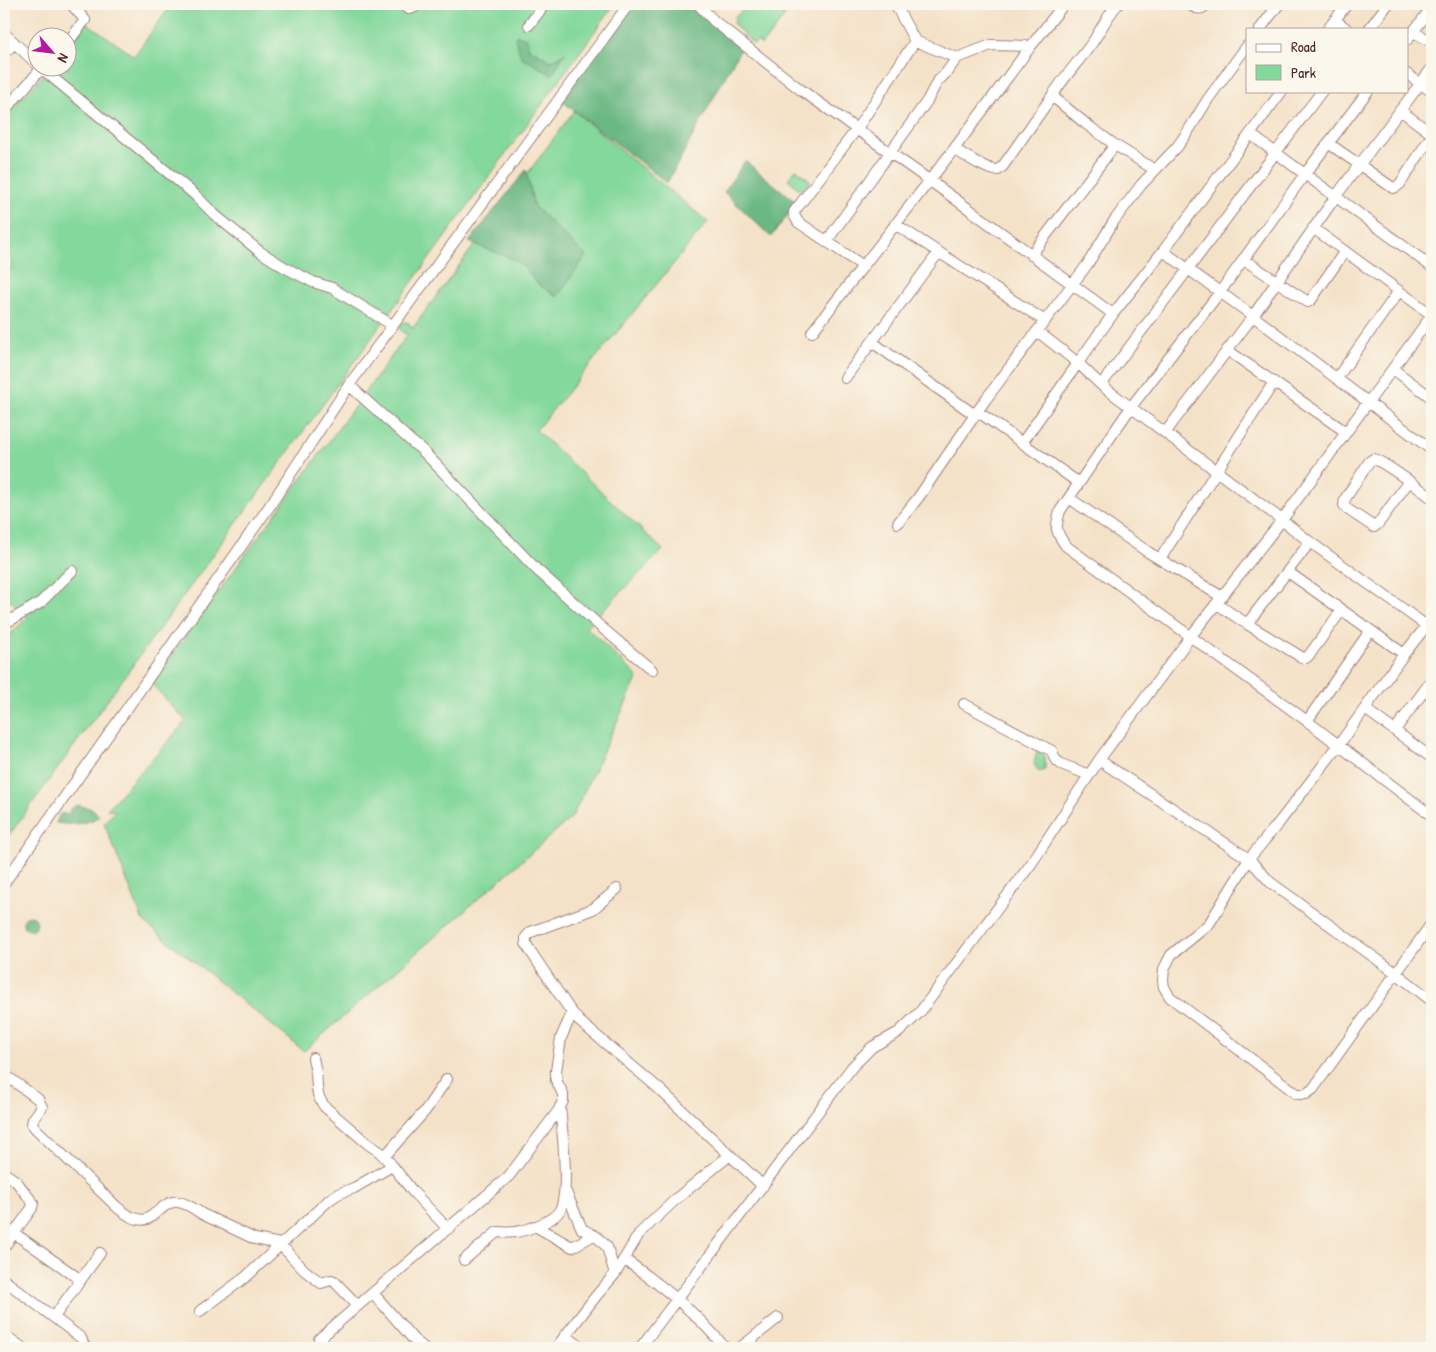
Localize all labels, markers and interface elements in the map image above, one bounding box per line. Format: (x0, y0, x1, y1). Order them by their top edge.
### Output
north arrow (28, 28, 78, 78)
legend (1246, 28, 1408, 92)
text: Road (1291, 36, 1316, 57)
text: N (54, 51, 74, 67)
text: Park (1291, 62, 1316, 83)

